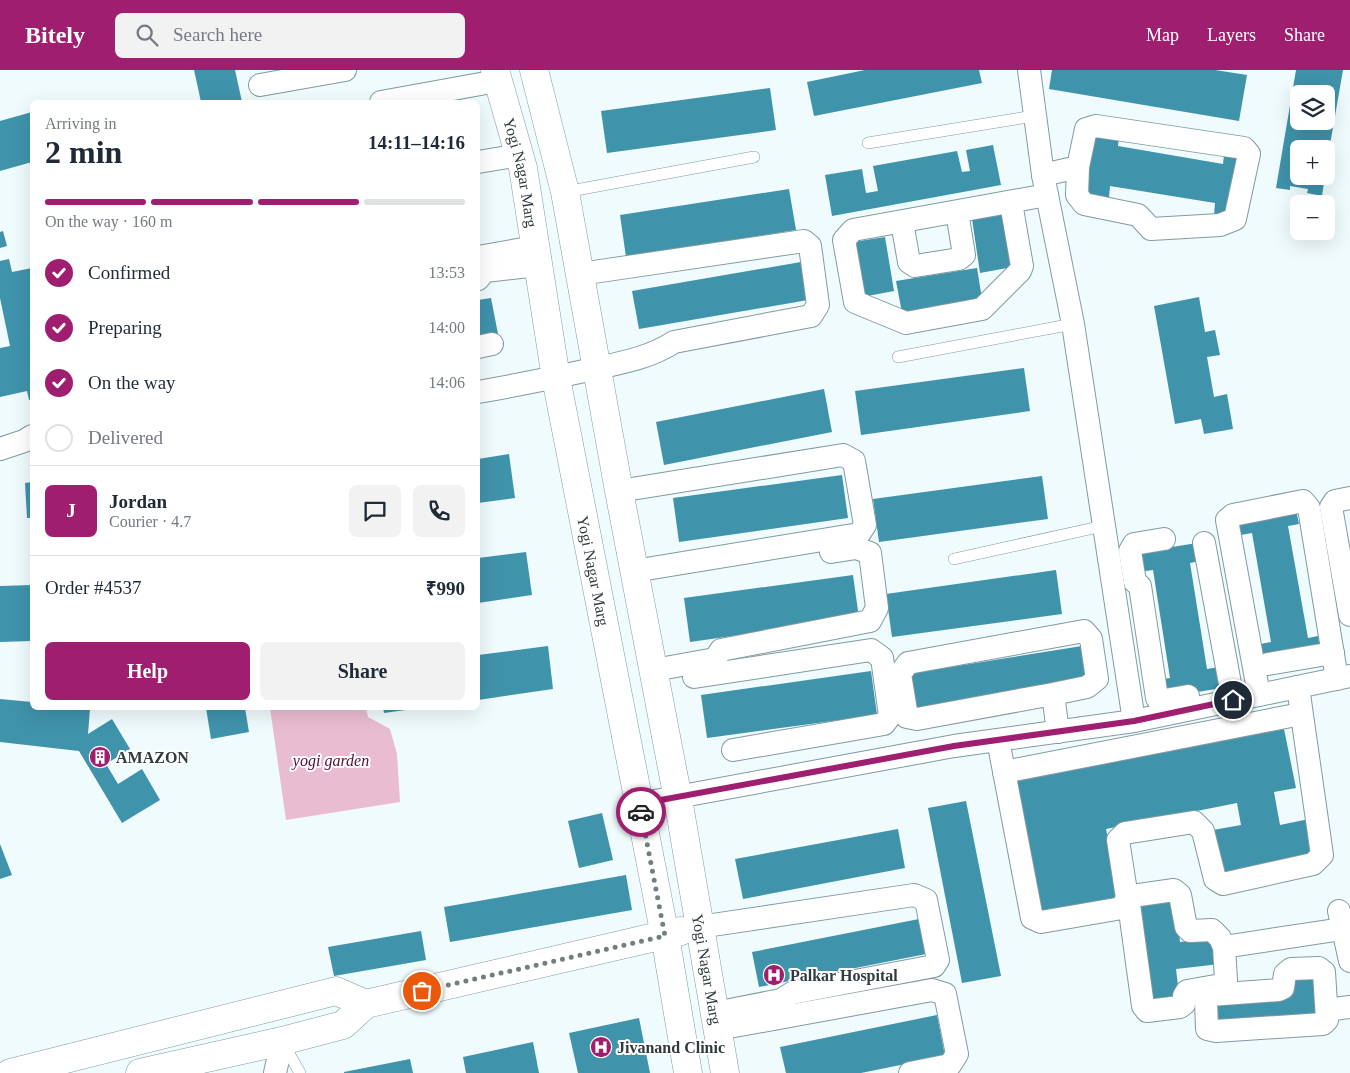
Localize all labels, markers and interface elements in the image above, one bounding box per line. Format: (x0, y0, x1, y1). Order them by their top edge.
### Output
search box (115, 13, 465, 58)
icon: search (133, 21, 161, 49)
text: Bitely (25, 22, 85, 48)
text: Search here (173, 24, 262, 45)
text: Map (1146, 25, 1179, 45)
text: Layers (1207, 25, 1256, 45)
text: Share (1284, 25, 1325, 45)
map controls (1290, 85, 1335, 240)
button: layers (1290, 85, 1335, 130)
text: Arriving in (45, 115, 117, 132)
street label: Yogi Nagar Marg (501, 116, 541, 229)
text: 14:11–14:16 (368, 132, 465, 153)
text: 2 min (45, 134, 122, 170)
button: + (1290, 140, 1335, 185)
button: − (1290, 195, 1335, 240)
text: On the way · 160 m (45, 213, 173, 230)
icon: check (45, 259, 73, 287)
text: Confirmed (88, 262, 170, 283)
text: 13:53 (429, 264, 465, 281)
icon: check (45, 314, 73, 342)
text: Preparing (88, 317, 162, 338)
text: 14:00 (429, 319, 465, 336)
icon: check (45, 369, 73, 397)
text: On the way (88, 372, 176, 393)
text: 14:06 (429, 374, 465, 391)
text: Delivered (88, 427, 163, 448)
button: chat (349, 485, 401, 537)
button: phone (413, 485, 465, 537)
text: Jordan (109, 491, 167, 512)
text: J (66, 500, 76, 521)
text: Courier · 4.7 (109, 513, 191, 530)
street label: Yogi Nagar Marg (575, 514, 613, 628)
text: Order #4537 (45, 577, 142, 598)
text: ₹990 (426, 578, 465, 599)
button: Help (45, 642, 250, 700)
button: Share (260, 642, 465, 700)
pin (1212, 679, 1254, 721)
icon: home (1219, 686, 1247, 714)
building icon: AMAZON (88, 745, 112, 769)
place label: AMAZON (116, 749, 189, 766)
park label: yogi garden (291, 752, 369, 770)
courier (616, 787, 666, 837)
icon: car (627, 798, 655, 826)
street label: Yogi Nagar Marg (689, 913, 725, 1026)
hospital icon: Palkar Hospital (762, 963, 786, 987)
place label: Palkar Hospital (790, 967, 898, 985)
pin (401, 970, 443, 1012)
icon: bag (408, 977, 436, 1005)
hospital icon: Jivanand Clinic (589, 1035, 613, 1059)
place label: Jivanand Clinic (617, 1039, 725, 1056)

